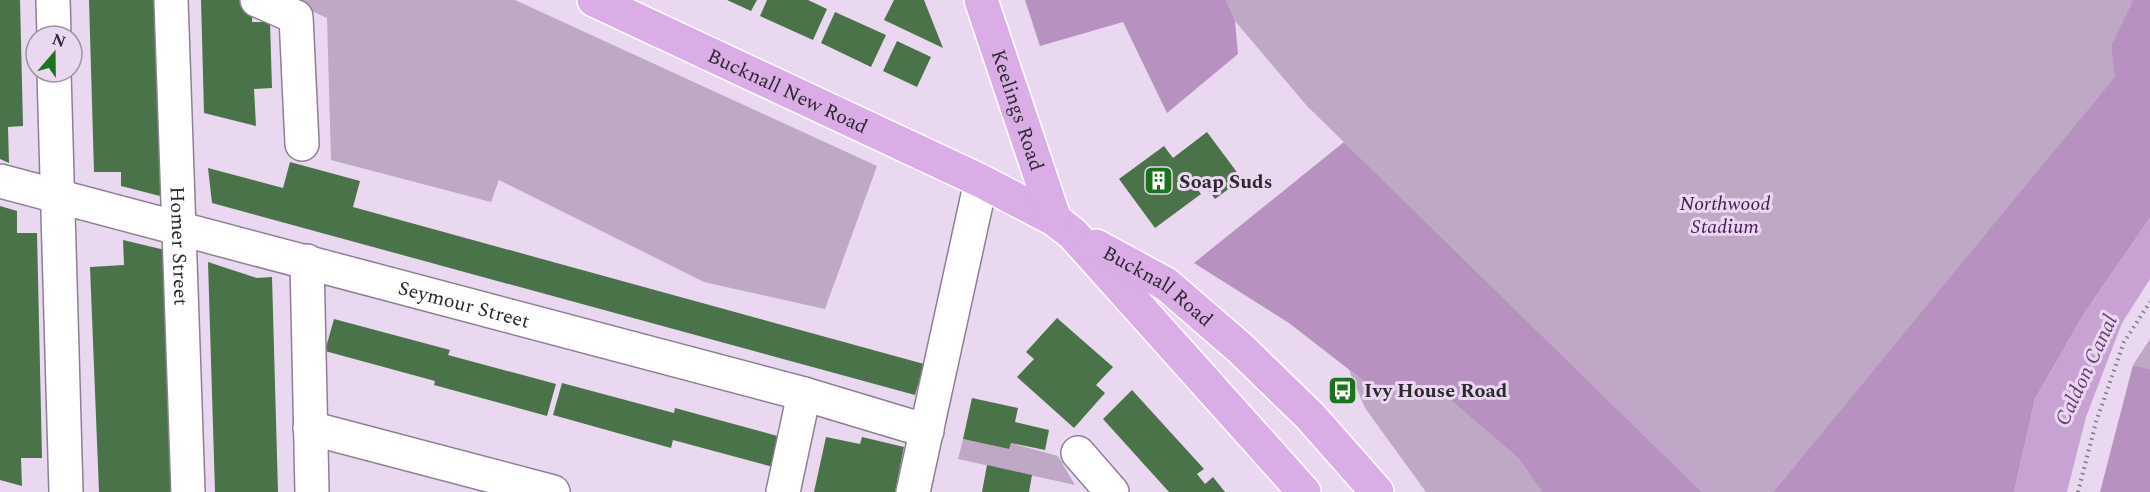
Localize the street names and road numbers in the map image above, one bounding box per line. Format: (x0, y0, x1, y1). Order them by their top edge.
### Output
street label: Bucknall New Road (702, 41, 873, 142)
street label: Keelings Road (983, 46, 1051, 175)
street label: Homer Street (161, 186, 196, 306)
street label: Bucknall Road (1097, 238, 1219, 334)
street label: Seymour Street (395, 273, 533, 337)

